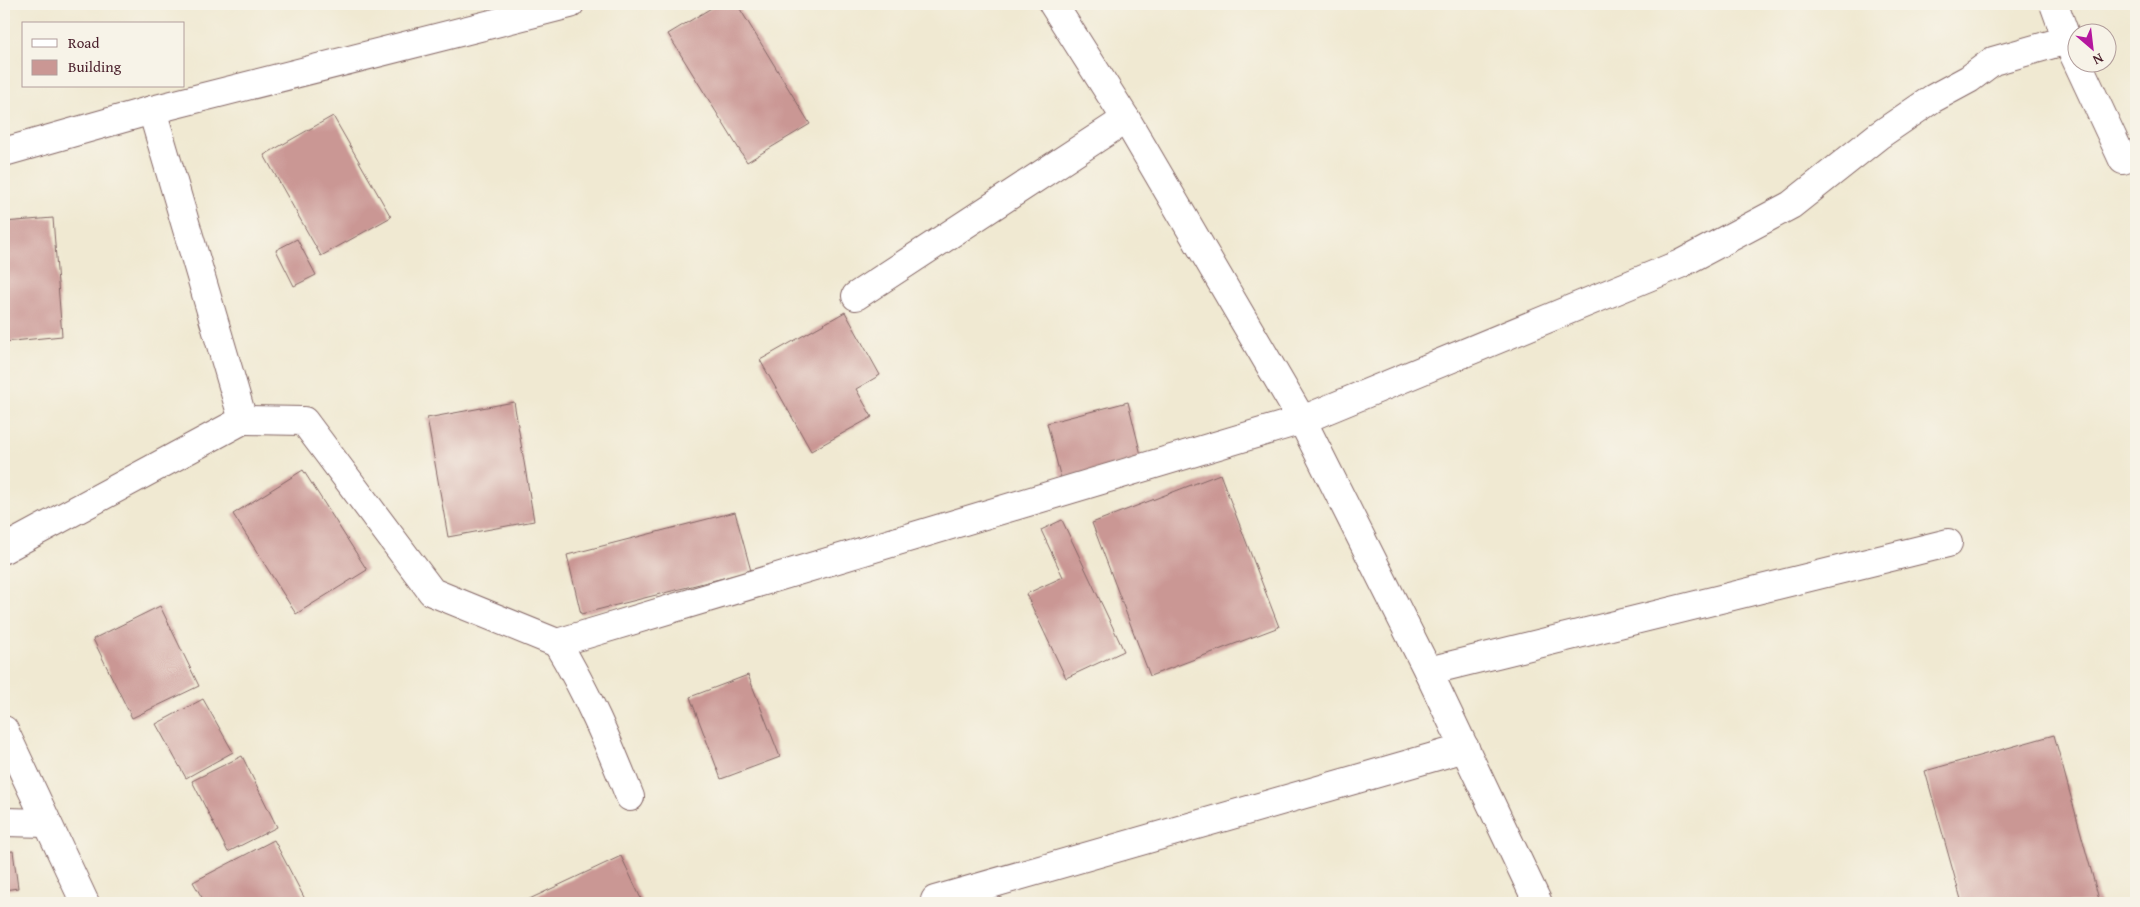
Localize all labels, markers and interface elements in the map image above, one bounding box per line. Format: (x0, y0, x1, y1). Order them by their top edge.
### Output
legend (22, 22, 185, 88)
north arrow (2068, 22, 2118, 72)
text: Road (68, 32, 99, 53)
text: N (2089, 48, 2107, 71)
text: Building (68, 56, 122, 77)

